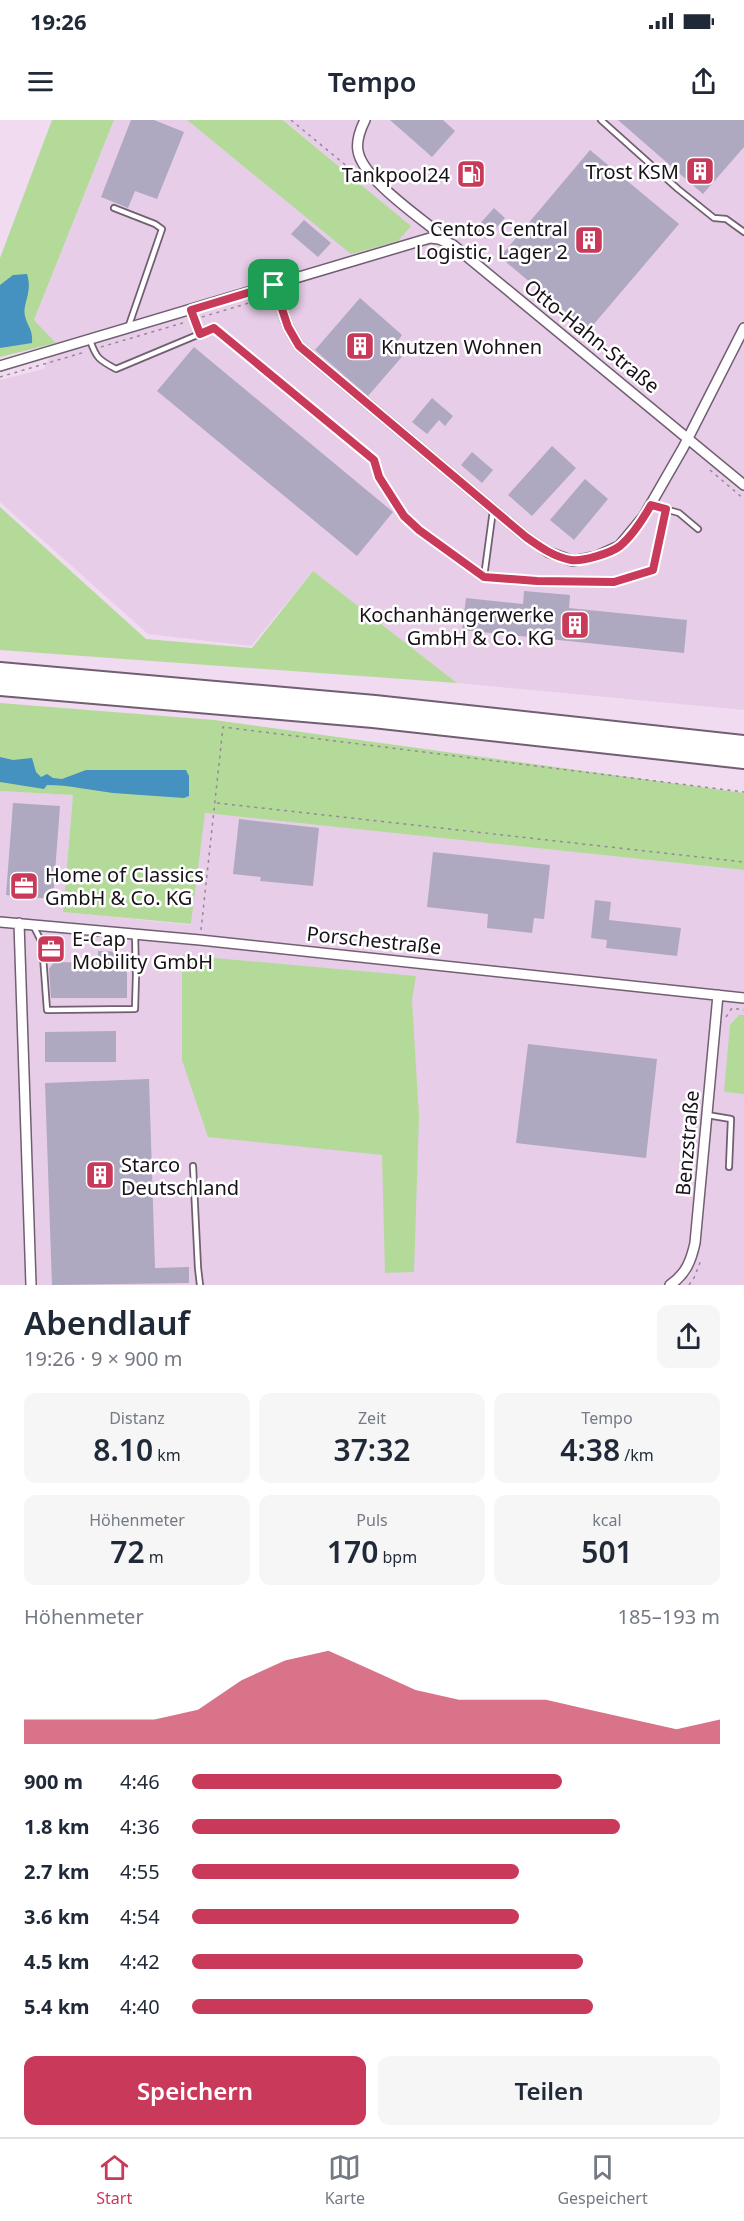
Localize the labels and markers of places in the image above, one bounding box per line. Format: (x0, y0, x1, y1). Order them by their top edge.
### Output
building icon: Trost KSM (684, 155, 716, 187)
fuel station icon: Tankpool24 (455, 158, 487, 190)
place label: Trost KSM (585, 158, 679, 185)
place label: Tankpool24 (342, 161, 451, 188)
place label: Centos Central Logistic, Lager 2 (416, 215, 568, 265)
building icon: Centos Central Logistic, Lager 2 (573, 224, 605, 256)
pin (248, 259, 299, 310)
building icon: Knutzen Wohnen (344, 330, 376, 362)
place label: Knutzen Wohnen (381, 333, 542, 360)
place label: Kochanhängerwerke GmbH & Co. KG (359, 601, 554, 651)
building icon: Kochanhängerwerke GmbH & Co. KG (559, 609, 591, 641)
place label: Home of Classics GmbH & Co. KG (45, 861, 204, 911)
office icon: Home of Classics GmbH & Co. KG (8, 870, 40, 902)
place label: E-Cap Mobility GmbH (72, 925, 213, 975)
office icon: E-Cap Mobility GmbH (35, 933, 67, 965)
place label: Starco Deutschland (121, 1151, 239, 1201)
building icon: Starco Deutschland (84, 1159, 116, 1191)

